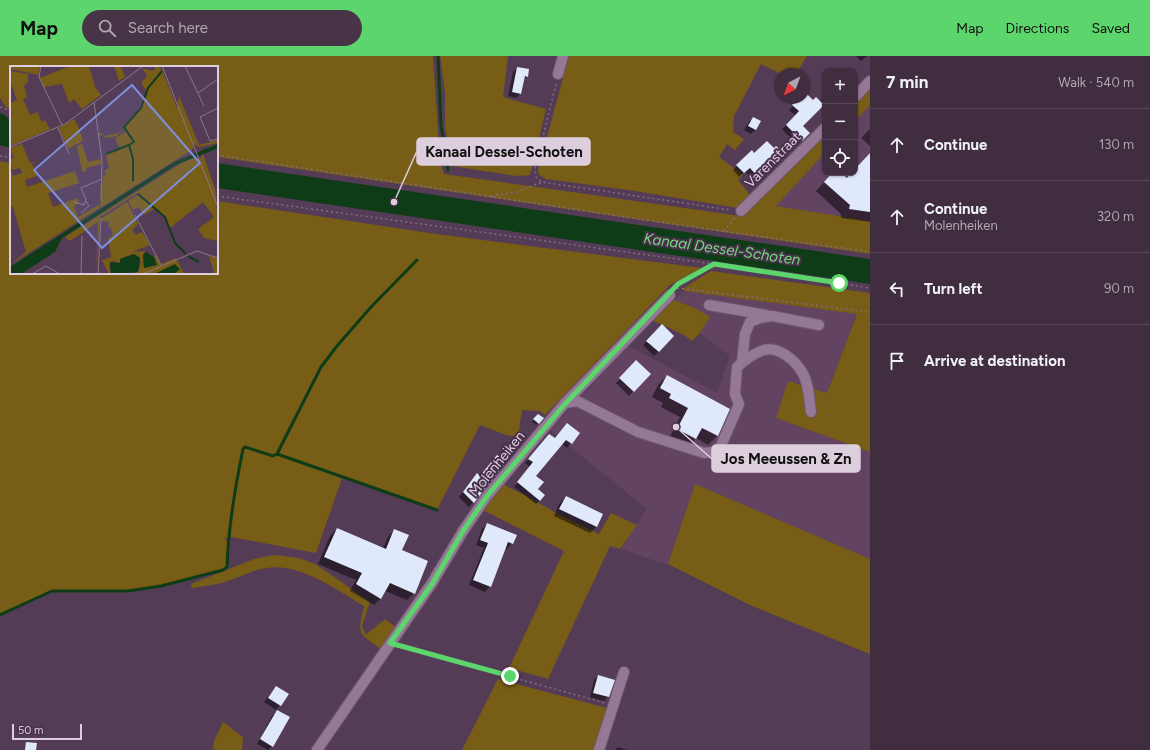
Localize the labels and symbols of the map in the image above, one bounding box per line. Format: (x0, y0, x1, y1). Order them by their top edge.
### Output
inset map (10, 66, 218, 274)
north arrow (774, 68, 810, 104)
street label: Varenstraat (741, 128, 805, 192)
callout: Kanaal Dessel-Schoten (417, 138, 590, 165)
text: Kanaal Dessel-Schoten (425, 143, 583, 161)
water label: Kanaal Dessel-Schoten (642, 229, 802, 269)
route start (830, 274, 848, 292)
street label: Molenheiken (465, 428, 529, 500)
callout: Jos Meeussen & Zn (712, 445, 860, 472)
text: Jos Meeussen & Zn (720, 450, 852, 468)
route end (501, 667, 519, 685)
scale bar (12, 722, 82, 741)

